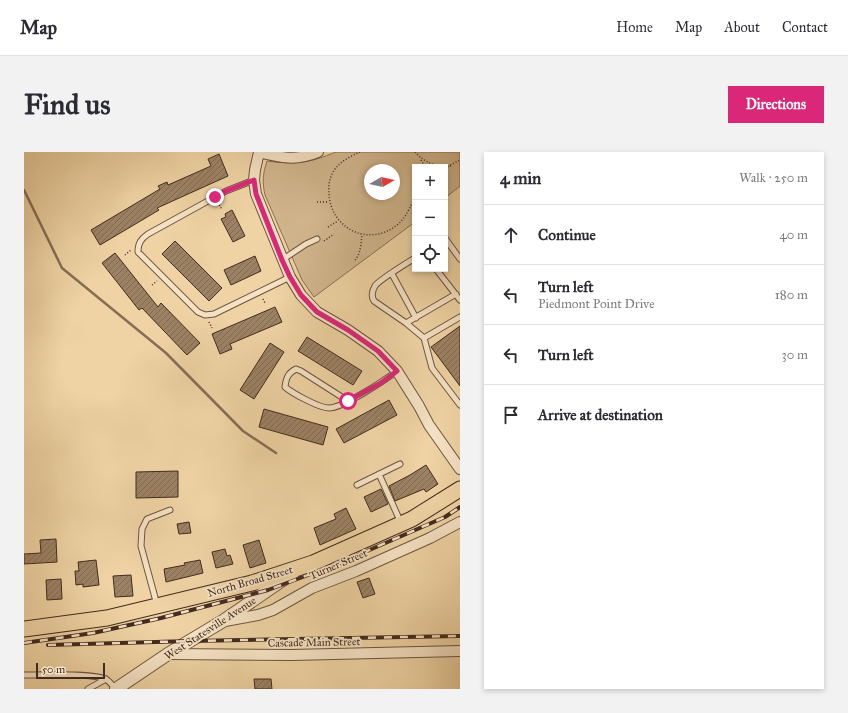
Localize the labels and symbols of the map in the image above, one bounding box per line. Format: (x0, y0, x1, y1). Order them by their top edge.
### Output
north arrow (364, 164, 400, 200)
route end (206, 188, 224, 206)
route start (339, 392, 357, 410)
street label: Turner Street (307, 546, 369, 583)
street label: North Broad Street (206, 563, 294, 600)
street label: West Statesville Avenue (162, 594, 259, 663)
street label: Cascade Main Street (268, 635, 361, 650)
scale bar (36, 661, 105, 680)

